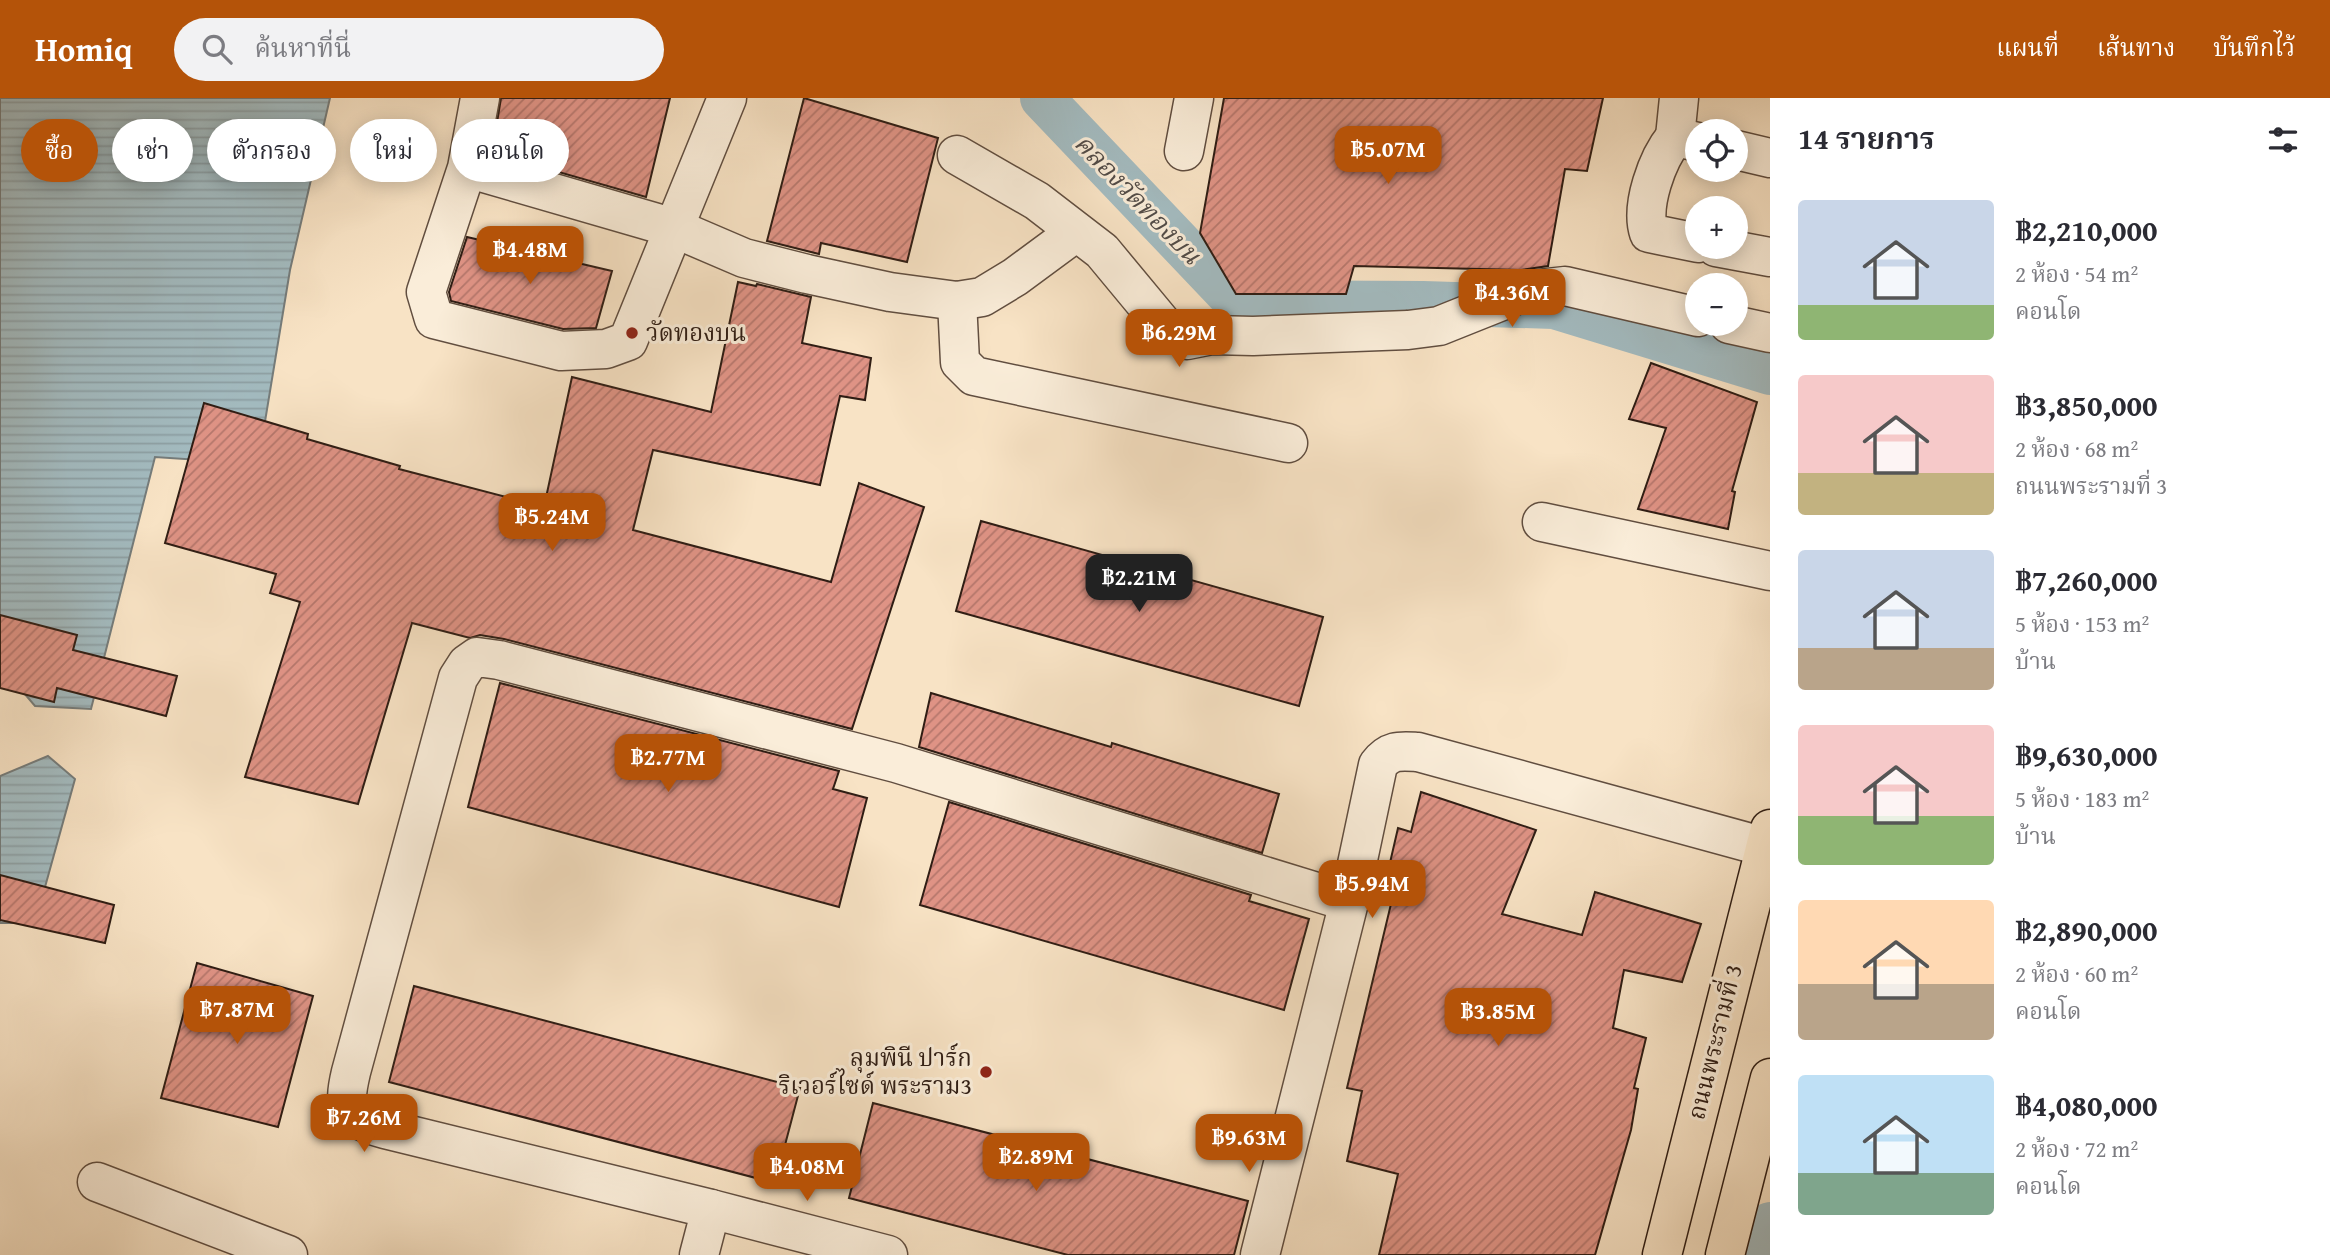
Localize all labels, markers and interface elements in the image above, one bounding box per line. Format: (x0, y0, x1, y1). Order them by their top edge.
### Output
search box (174, 18, 664, 81)
text: Homiq (35, 25, 132, 73)
text: ค้นหาที่นี่ (254, 28, 351, 67)
icon: search (198, 30, 236, 68)
text: แผนที่ (1996, 30, 2059, 65)
text: เส้นทาง (2097, 30, 2175, 65)
text: บันทึกไว้ (2213, 30, 2295, 65)
text: 14 รายการ (1798, 116, 1935, 160)
chip: ซื้อ (21, 119, 98, 182)
chip: เช่า (112, 119, 193, 182)
chip: ตัวกรอง (207, 119, 336, 182)
chip: ใหม่ (350, 119, 437, 182)
chip: คอนโด (451, 119, 569, 182)
map controls (1685, 119, 1748, 336)
button: locate (1685, 119, 1748, 182)
icon: filters (2264, 121, 2302, 159)
water label: คลองวัดทองบน (1066, 124, 1212, 273)
pin: ฿5.07M (1331, 126, 1445, 186)
text: ฿5.07M (1351, 132, 1425, 165)
button: + (1685, 196, 1748, 259)
text: ฿2,210,000 (2015, 208, 2158, 252)
pin: ฿4.48M (473, 226, 587, 286)
icon: home (1854, 228, 1938, 312)
text: ฿4.48M (493, 232, 567, 265)
text: 2 ห้อง · 54 m² (2015, 257, 2138, 290)
pin: ฿4.36M (1455, 270, 1569, 329)
button: − (1685, 273, 1748, 336)
text: ฿4.36M (1475, 275, 1549, 308)
text: คอนโด (2015, 294, 2082, 327)
pin: ฿6.29M (1122, 310, 1236, 369)
place label: วัดทองบน (646, 315, 746, 350)
text: ฿6.29M (1142, 315, 1216, 348)
marker: วัดทองบน (624, 325, 640, 341)
text: ฿3,850,000 (2015, 383, 2158, 427)
icon: home (1854, 403, 1938, 487)
text: 2 ห้อง · 68 m² (2015, 432, 2138, 465)
text: ถนนพระรามที่ 3 (2015, 469, 2167, 502)
pin: ฿5.24M (495, 494, 609, 553)
text: ฿5.24M (515, 499, 589, 532)
pin: ฿2.21M (1082, 554, 1196, 614)
text: ฿7,260,000 (2015, 558, 2158, 602)
text: ฿2.21M (1102, 560, 1176, 593)
icon: home (1854, 578, 1938, 662)
text: 5 ห้อง · 153 m² (2015, 607, 2149, 640)
text: บ้าน (2015, 644, 2056, 677)
text: ฿9,630,000 (2015, 733, 2158, 777)
pin: ฿2.77M (611, 734, 725, 794)
text: ฿2.77M (631, 740, 705, 773)
icon: home (1854, 753, 1938, 837)
text: 5 ห้อง · 183 m² (2015, 782, 2149, 815)
text: บ้าน (2015, 819, 2056, 852)
pin: ฿5.94M (1315, 860, 1429, 920)
text: ฿5.94M (1335, 866, 1409, 899)
text: ฿2,890,000 (2015, 908, 2158, 952)
icon: home (1854, 928, 1938, 1012)
text: 2 ห้อง · 60 m² (2015, 957, 2138, 990)
street label: ถนนพระรามที่ 3 (1678, 961, 1751, 1123)
pin: ฿7.87M (180, 986, 294, 1046)
pin: ฿3.85M (1441, 988, 1555, 1048)
text: ฿7.87M (200, 992, 274, 1025)
text: ฿3.85M (1461, 994, 1535, 1027)
text: คอนโด (2015, 994, 2082, 1027)
place label: ลุมพินี ปาร์ก ริเวอร์ไซด์ พระราม3 (778, 1040, 972, 1103)
marker: ลุมพินี ปาร์ก ริเวอร์ไซด์ พระราม3 (978, 1064, 994, 1080)
text: ฿4,080,000 (2015, 1083, 2158, 1127)
pin: ฿7.26M (307, 1094, 421, 1154)
text: ฿7.26M (327, 1100, 401, 1133)
icon: home (1854, 1103, 1938, 1187)
pin: ฿9.63M (1192, 1114, 1306, 1174)
text: ฿9.63M (1212, 1120, 1286, 1153)
text: 2 ห้อง · 72 m² (2015, 1132, 2138, 1165)
pin: ฿2.89M (979, 1134, 1093, 1193)
text: ฿2.89M (999, 1139, 1073, 1172)
pin: ฿4.08M (750, 1144, 864, 1203)
text: ฿4.08M (770, 1149, 844, 1182)
text: คอนโด (2015, 1169, 2082, 1202)

